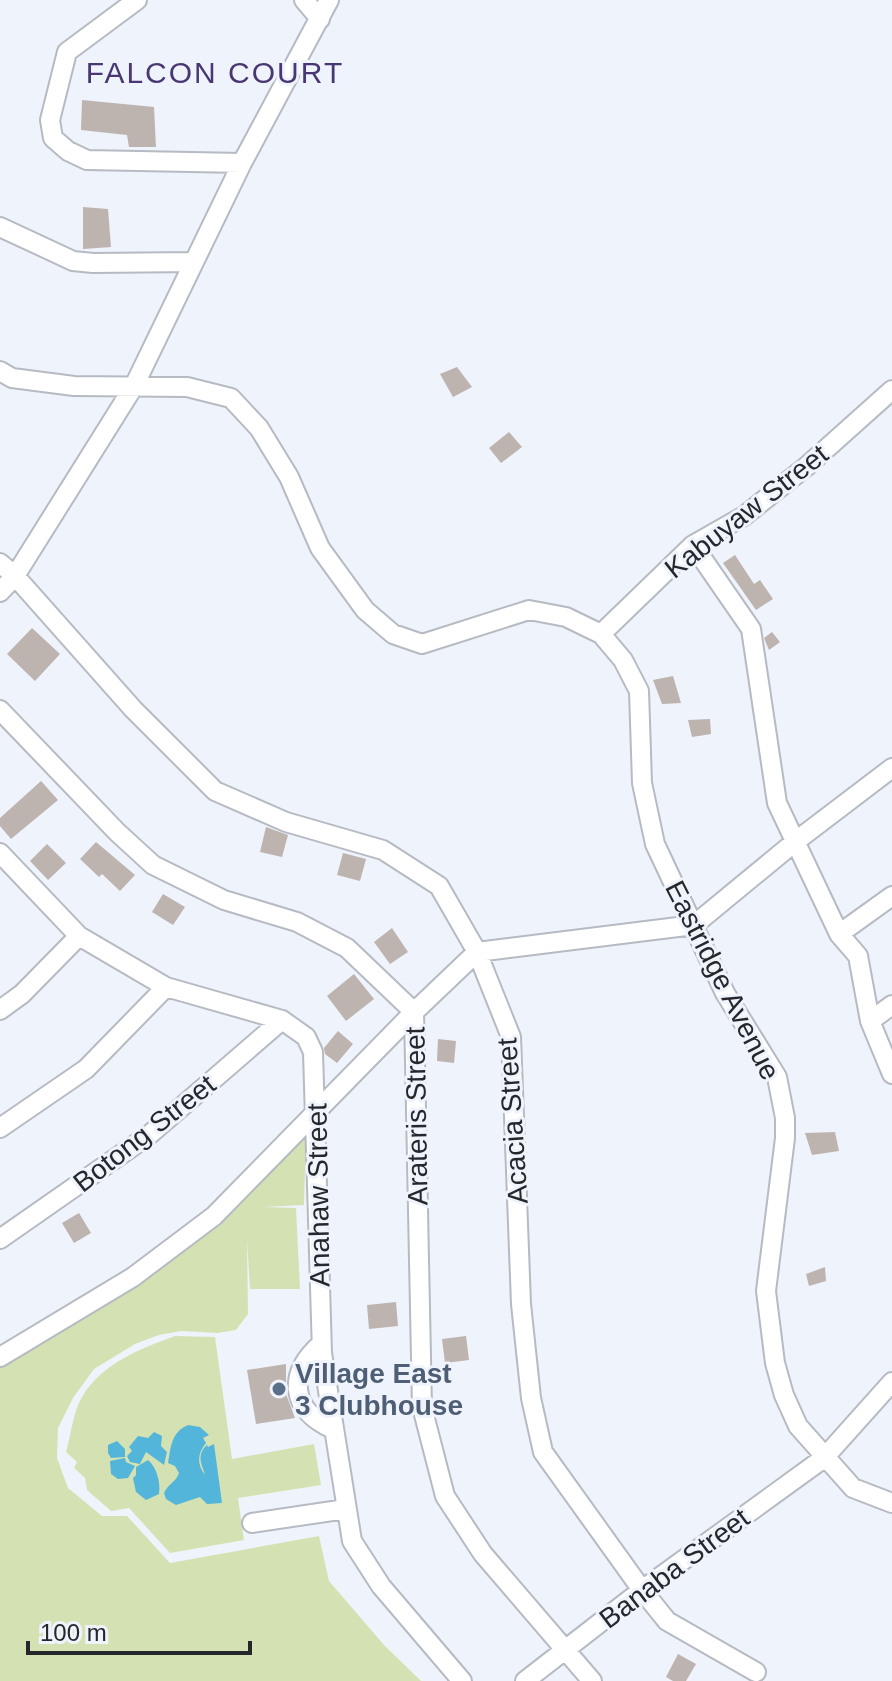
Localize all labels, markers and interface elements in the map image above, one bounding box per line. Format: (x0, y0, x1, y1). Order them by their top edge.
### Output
district label: FALCON COURT (86, 56, 344, 89)
street label: Kabuyaw Street (659, 438, 834, 584)
street label: Eastridge Avenue (659, 876, 786, 1085)
street label: Arateris Street (399, 1026, 434, 1206)
street label: Acacia Street (491, 1037, 534, 1205)
street label: Botong Street (67, 1068, 221, 1198)
street label: Anahaw Street (301, 1103, 336, 1287)
place label: Village East 3 Clubhouse (295, 1358, 463, 1421)
marker: Village East 3 Clubhouse (270, 1380, 288, 1398)
street label: Banaba Street (593, 1502, 755, 1635)
scale bar (28, 1605, 250, 1655)
text: 100 m (40, 1619, 107, 1646)

